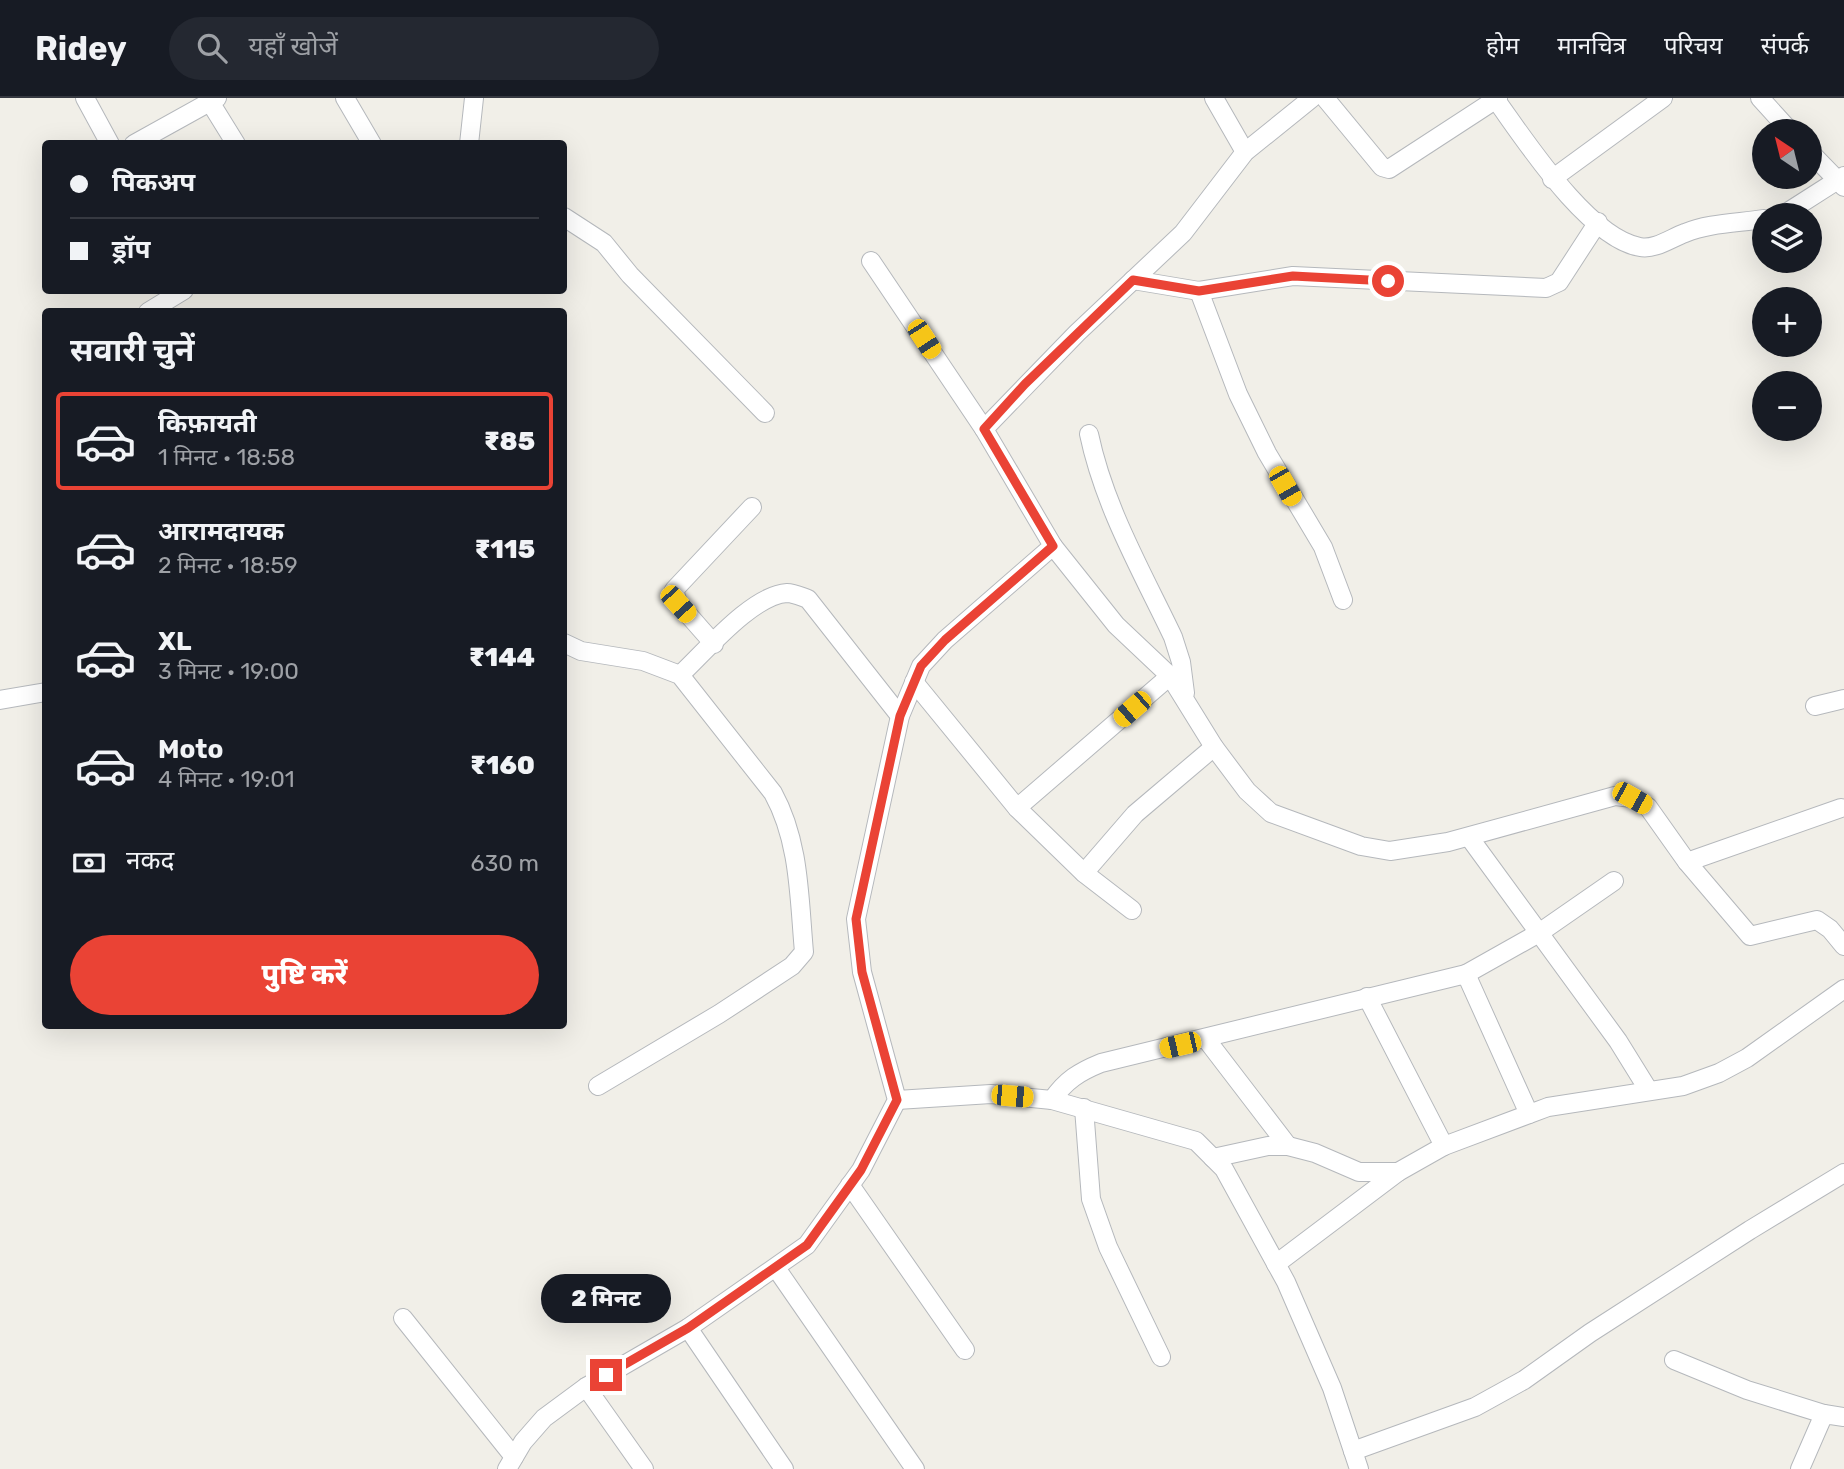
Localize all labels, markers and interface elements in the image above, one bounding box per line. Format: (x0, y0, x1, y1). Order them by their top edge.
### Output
search box (169, 17, 659, 80)
text: Ridey (35, 29, 127, 68)
icon: search (193, 29, 231, 67)
text: यहाँ खोजें (249, 31, 338, 62)
text: होम (1486, 32, 1519, 60)
text: मानचित्र (1557, 32, 1626, 60)
text: परिचय (1664, 32, 1723, 60)
text: संपर्क (1761, 32, 1809, 60)
north arrow (1752, 119, 1822, 189)
map controls (1752, 119, 1822, 441)
text: पिकअप (112, 167, 195, 198)
button: layers (1752, 203, 1822, 273)
text: ड्रॉप (112, 234, 150, 265)
route start (1372, 265, 1404, 297)
button: + (1752, 287, 1822, 357)
car (904, 316, 945, 362)
text: सवारी चुनें (70, 331, 195, 369)
button: − (1752, 371, 1822, 441)
text: किफ़ायती (158, 408, 257, 439)
icon: car (74, 410, 137, 473)
text: ₹85 (484, 426, 535, 457)
text: 1 मिनट · 18:58 (158, 443, 295, 471)
car (1266, 463, 1305, 509)
text: आरामदायक (158, 516, 284, 547)
icon: car (74, 518, 137, 581)
text: ₹115 (474, 534, 535, 565)
text: 2 मिनट · 18:59 (158, 551, 298, 579)
car (657, 581, 700, 627)
icon: car (74, 626, 137, 689)
text: XL (158, 626, 191, 657)
text: ₹144 (469, 642, 535, 673)
text: 3 मिनट · 19:00 (158, 657, 299, 685)
car (1110, 687, 1155, 731)
icon: car (74, 734, 137, 797)
text: Moto (158, 734, 223, 765)
text: ₹160 (470, 750, 535, 781)
text: 4 मिनट · 19:01 (158, 765, 295, 793)
car (1609, 779, 1656, 817)
icon: cash (70, 844, 108, 882)
text: नकद (126, 845, 174, 876)
text: 630 m (471, 849, 539, 877)
button: पुष्टि करें (70, 935, 539, 1015)
car (1158, 1030, 1203, 1060)
car (991, 1084, 1034, 1108)
callout: 2 मिनट (541, 1274, 671, 1322)
text: 2 मिनट (571, 1284, 641, 1312)
route end (590, 1359, 622, 1391)

